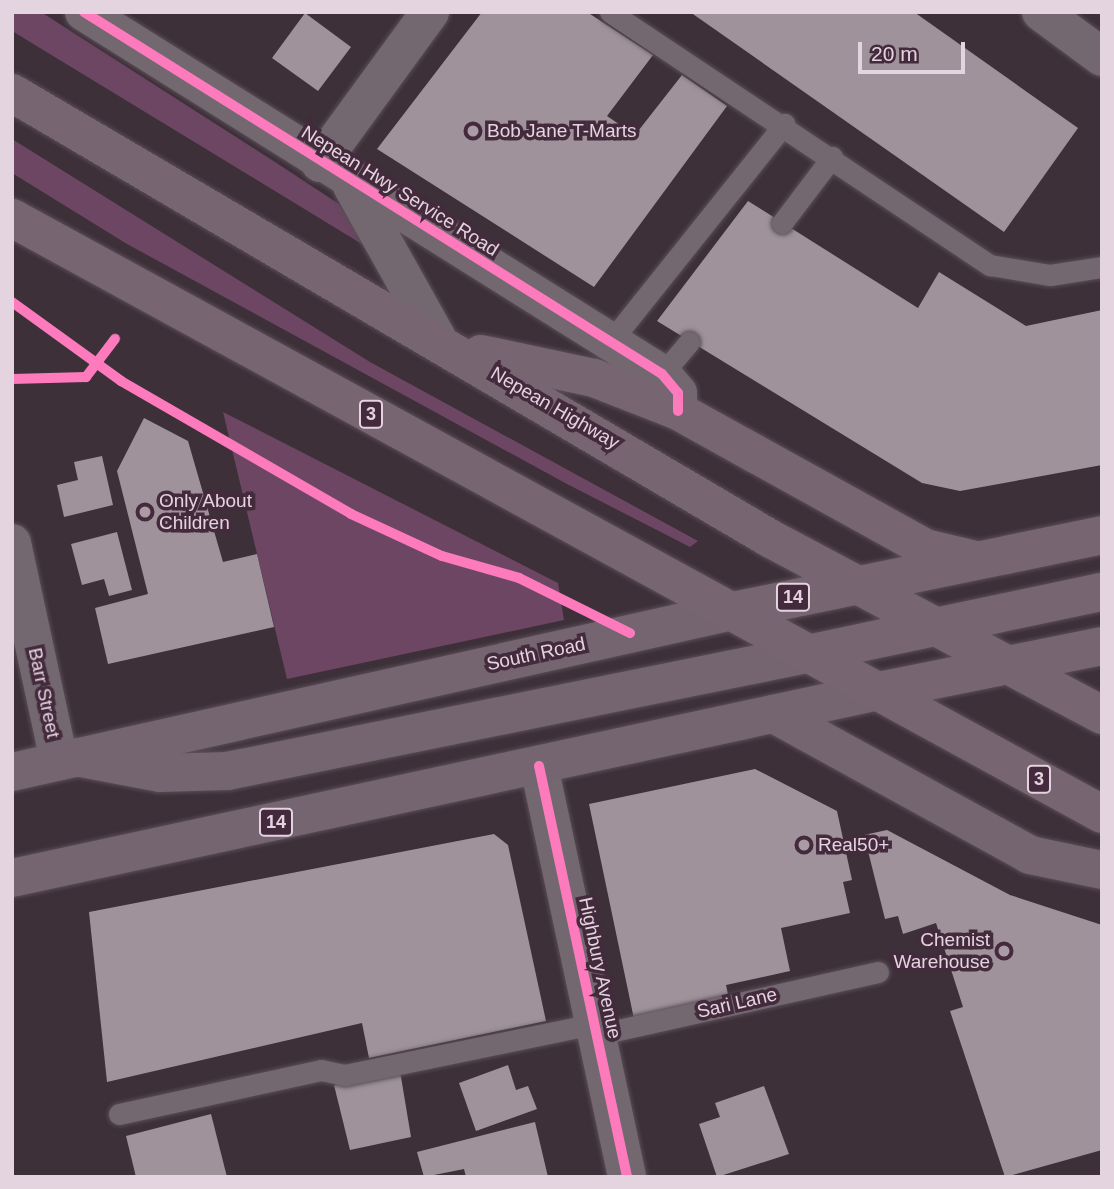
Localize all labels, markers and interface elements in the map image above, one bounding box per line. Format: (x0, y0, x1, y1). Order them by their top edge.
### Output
scale bar (862, 28, 969, 72)
text: 20 m (871, 42, 918, 65)
place label: Bob Jane T-Marts (487, 120, 637, 142)
street label: Nepean Hwy Service Road (297, 121, 503, 261)
marker: Bob Jane T-Marts (465, 123, 481, 139)
street label: Nepean Highway (487, 362, 623, 454)
road number: 3 (359, 400, 383, 428)
place label: Only About Children (159, 490, 253, 534)
marker: Only About Children (137, 504, 153, 520)
road number: 14 (776, 582, 810, 612)
street label: South Road (485, 632, 587, 676)
street label: Barr Street (23, 646, 65, 740)
road number: 3 (1027, 764, 1051, 794)
road number: 14 (258, 808, 294, 836)
place label: Real50+ (818, 834, 889, 856)
marker: Real50+ (796, 837, 812, 853)
street label: Highbury Avenue (574, 895, 626, 1041)
place label: Chemist Warehouse (894, 929, 990, 973)
marker: Chemist Warehouse (996, 943, 1012, 959)
street label: Sari Lane (695, 983, 779, 1023)

